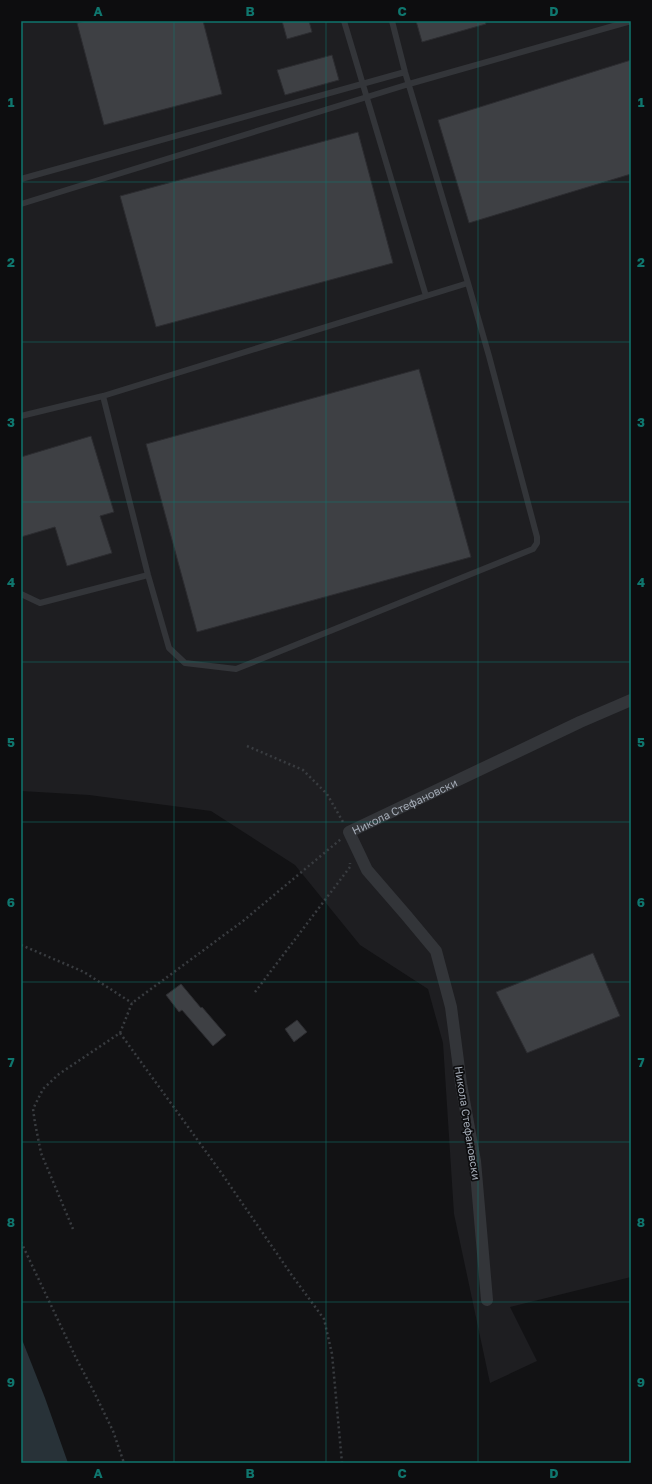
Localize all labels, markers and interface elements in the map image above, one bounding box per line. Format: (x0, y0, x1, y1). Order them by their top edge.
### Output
text: A (93, 3, 103, 19)
text: B (245, 3, 255, 19)
text: C (397, 3, 407, 19)
text: D (549, 3, 559, 19)
text: 1 (8, 94, 15, 110)
text: 1 (638, 94, 645, 110)
text: 2 (7, 254, 15, 270)
text: 2 (637, 254, 645, 270)
text: 3 (7, 414, 15, 430)
text: 3 (637, 414, 645, 430)
text: 4 (7, 574, 15, 590)
text: 4 (637, 574, 645, 590)
text: 5 (7, 734, 15, 750)
text: 5 (637, 734, 645, 750)
street label: Никола Стефановски (349, 775, 459, 836)
text: 6 (7, 894, 15, 910)
text: 6 (637, 894, 645, 910)
text: 7 (7, 1054, 15, 1070)
text: 7 (637, 1054, 645, 1070)
street label: Никола Стефановски (453, 1065, 483, 1181)
text: 8 (7, 1214, 15, 1230)
text: 8 (637, 1214, 645, 1230)
text: 9 (7, 1374, 15, 1390)
text: 9 (637, 1374, 645, 1390)
text: A (93, 1465, 103, 1481)
text: B (245, 1465, 255, 1481)
text: C (397, 1465, 407, 1481)
text: D (549, 1465, 559, 1481)

